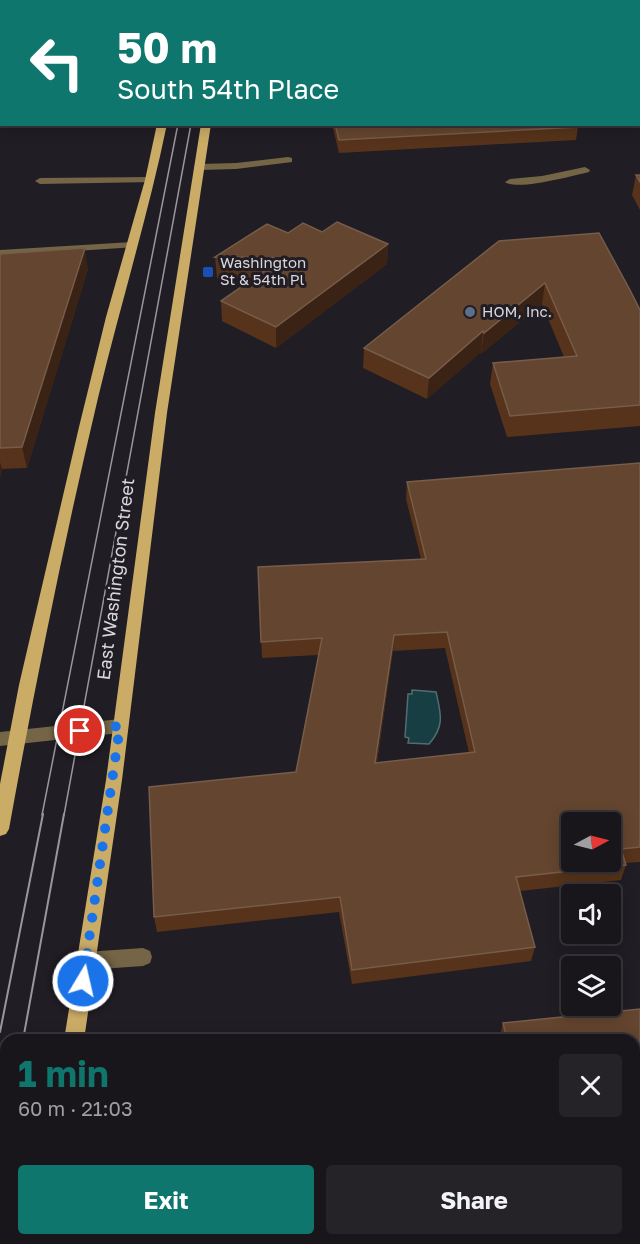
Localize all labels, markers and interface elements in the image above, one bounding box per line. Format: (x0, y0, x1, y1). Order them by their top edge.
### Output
text: 50 m (117, 22, 217, 72)
icon: left (18, 24, 96, 102)
text: South 54th Place (117, 73, 339, 105)
place label: Washington St & 54th Pl (220, 253, 306, 288)
marker: Washington St & 54th Pl (201, 265, 215, 279)
place label: HOM, Inc. (482, 302, 552, 320)
marker: HOM, Inc. (463, 305, 477, 319)
street label: East Washington Street (92, 477, 138, 681)
pin (54, 705, 105, 756)
icon: arrive (63, 714, 96, 747)
north arrow (561, 812, 621, 872)
map controls (561, 812, 621, 1016)
button: sound (561, 884, 621, 944)
position arrow (51, 949, 115, 1013)
button: layers (561, 956, 621, 1016)
text: 1 min (18, 1052, 109, 1095)
button: close (559, 1054, 622, 1117)
text: 60 m · 21:03 (18, 1096, 133, 1120)
button: Exit (18, 1165, 314, 1234)
button: Share (326, 1165, 622, 1234)

